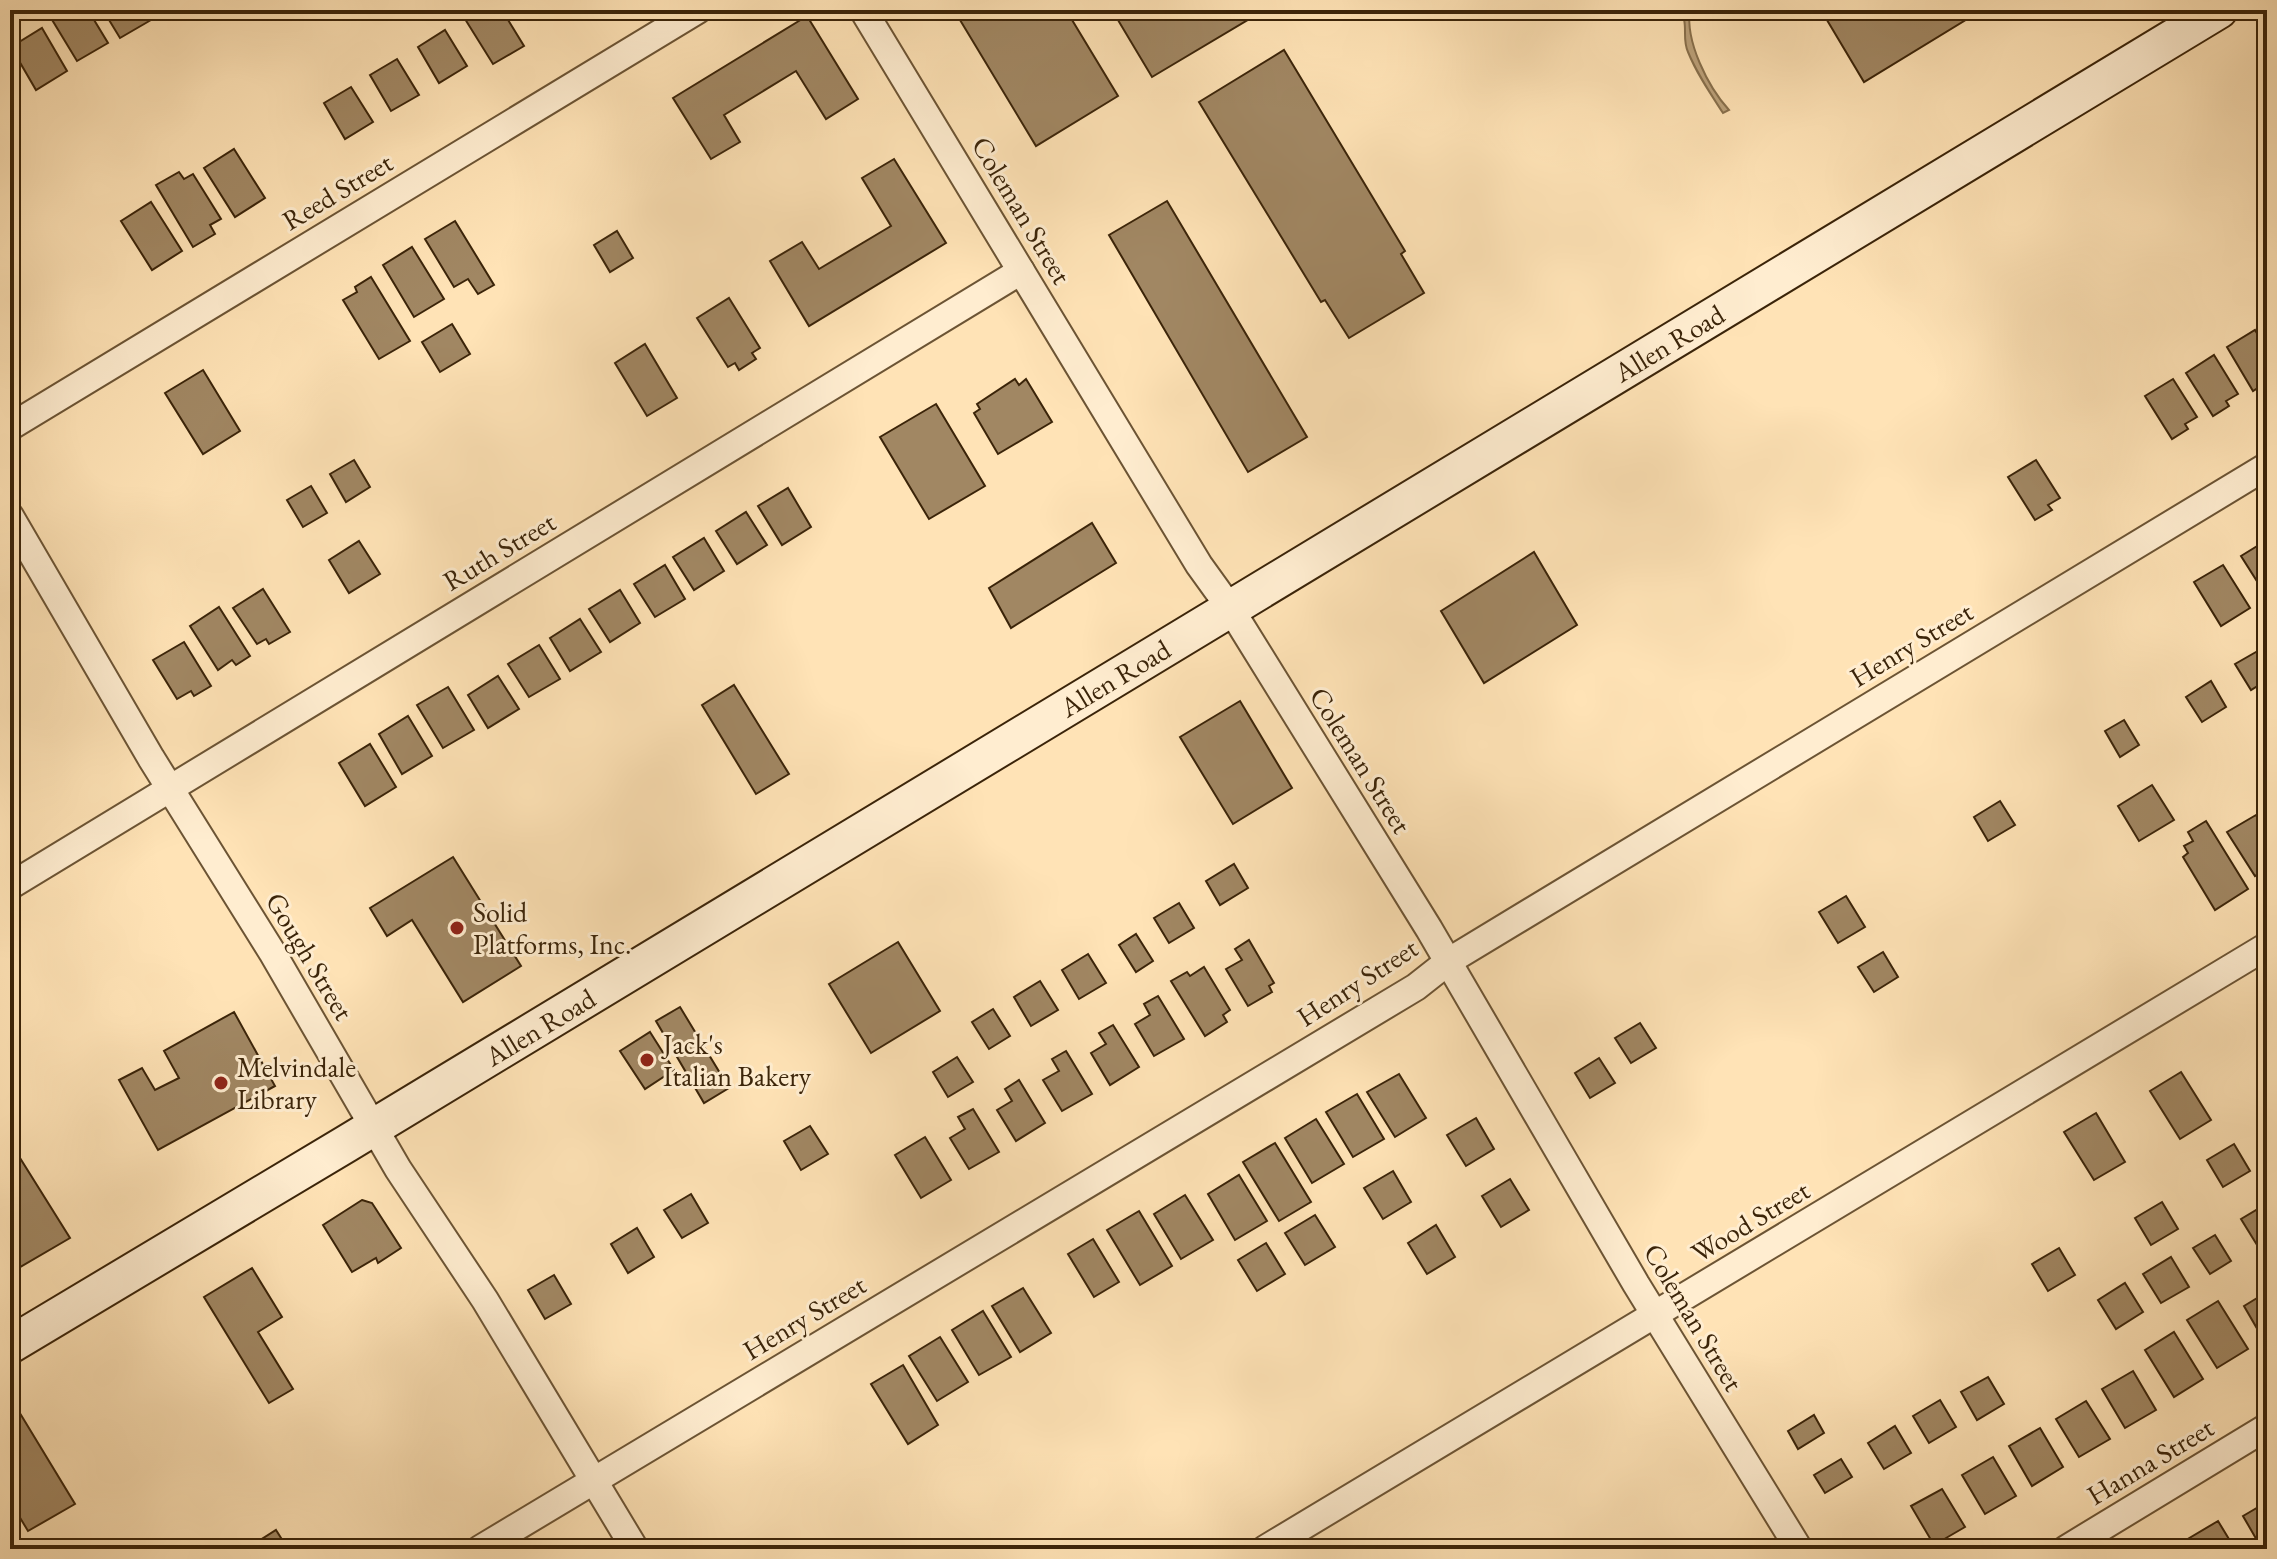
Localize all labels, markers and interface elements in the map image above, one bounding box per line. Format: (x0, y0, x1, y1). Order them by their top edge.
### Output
street label: Coleman Street (964, 130, 1080, 291)
street label: Reed Street (275, 144, 399, 238)
street label: Allen Road (1606, 296, 1732, 391)
street label: Ruth Street (436, 503, 562, 599)
street label: Henry Street (1843, 593, 1979, 695)
street label: Allen Road (1052, 631, 1178, 726)
street label: Coleman Street (1302, 680, 1420, 840)
street label: Gough Street (258, 886, 362, 1027)
place label: Solid Platforms, Inc. (473, 894, 632, 962)
marker: Solid Platforms, Inc. (448, 919, 466, 937)
street label: Henry Street (1290, 929, 1424, 1034)
street label: Allen Road (477, 980, 603, 1075)
place label: Jack's Italian Bakery (661, 1026, 812, 1094)
place label: Melvindale Library (237, 1049, 356, 1117)
marker: Jack's Italian Bakery (638, 1051, 656, 1069)
marker: Melvindale Library (212, 1074, 230, 1092)
street label: Wood Street (1684, 1172, 1816, 1270)
street label: Coleman Street (1636, 1237, 1752, 1398)
street label: Henry Street (736, 1266, 872, 1368)
street label: Hanna Street (2080, 1409, 2220, 1513)

